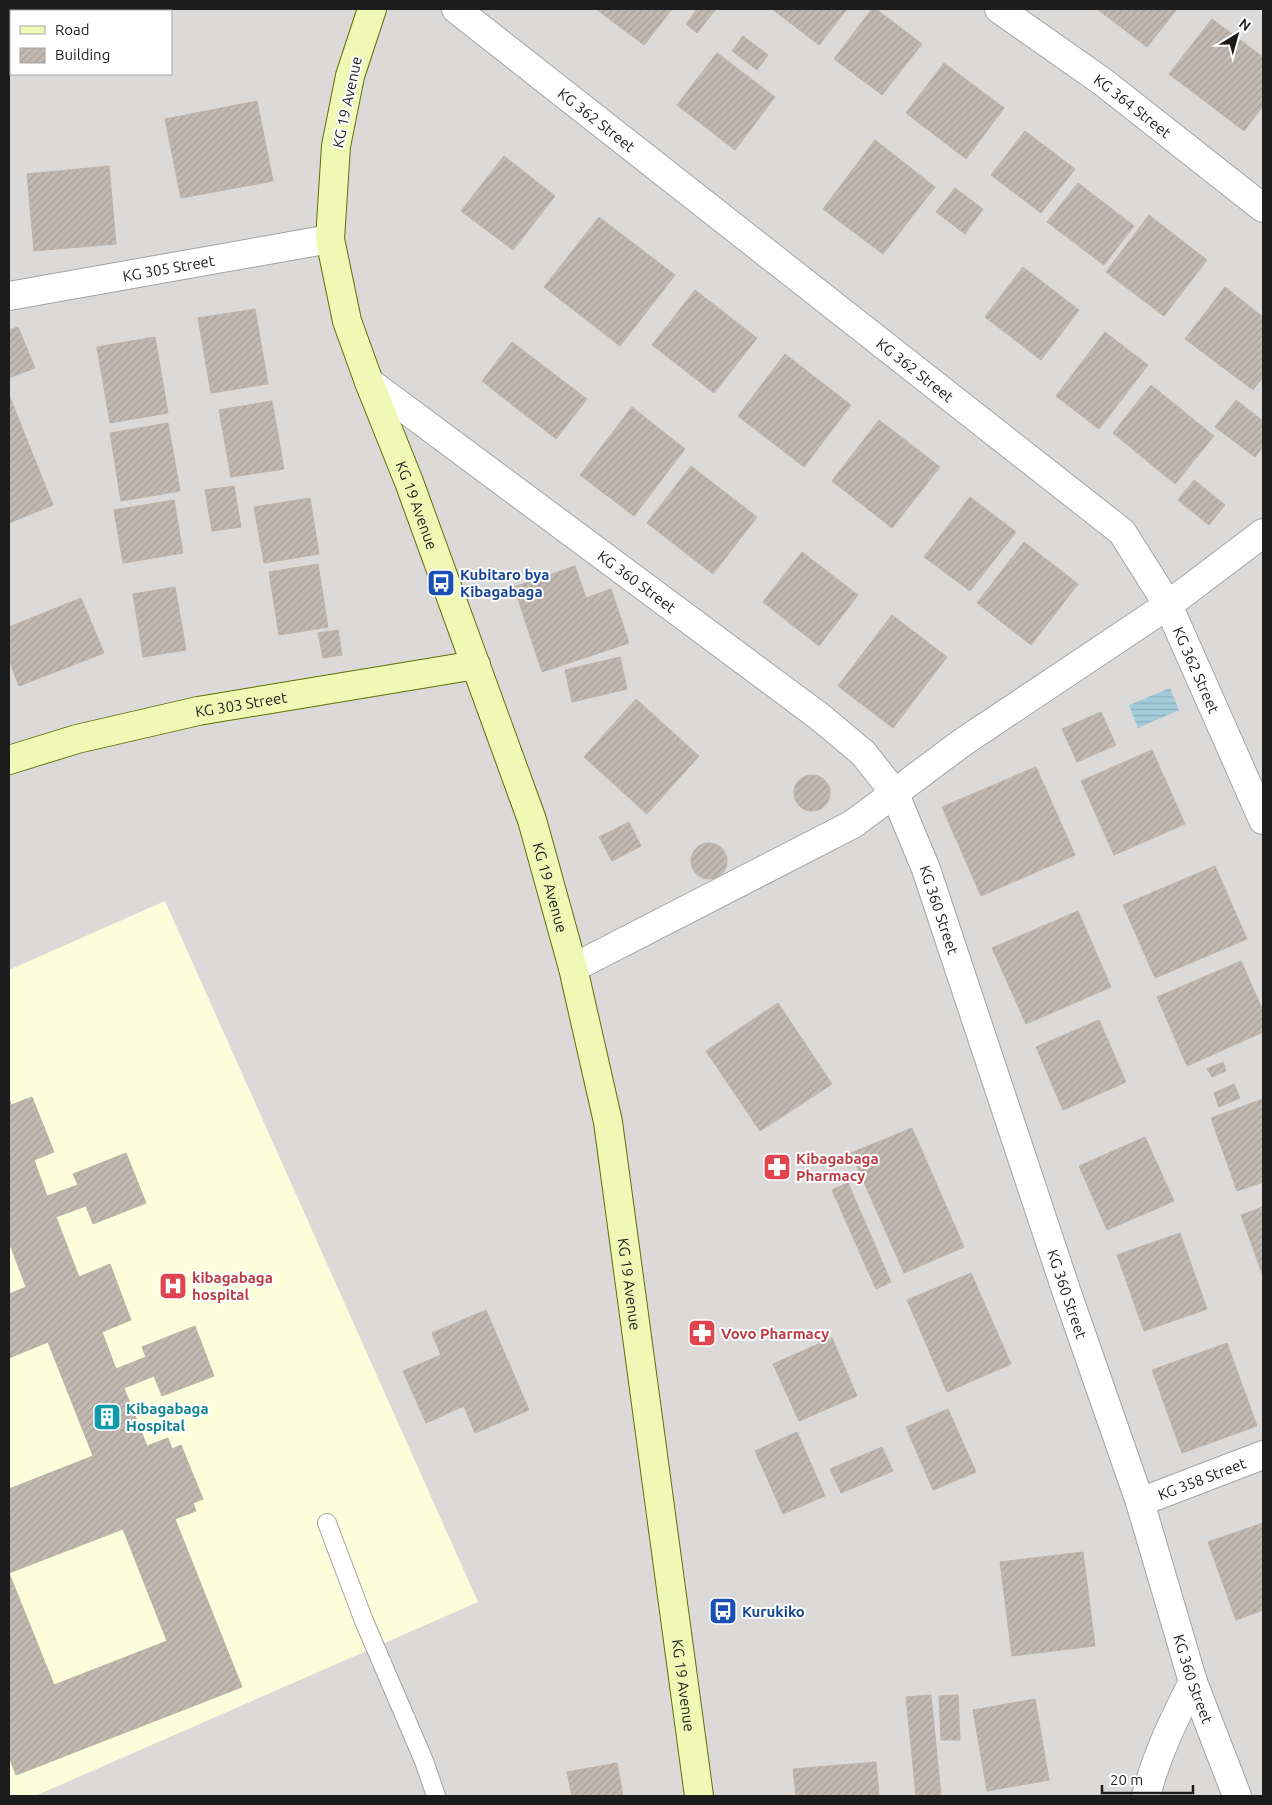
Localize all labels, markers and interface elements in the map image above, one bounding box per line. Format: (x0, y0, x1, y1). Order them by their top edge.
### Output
legend (10, 10, 172, 75)
north arrow (1212, 10, 1262, 60)
text: N (1236, 15, 1254, 34)
text: Road (55, 21, 90, 38)
text: Building (55, 46, 110, 63)
street label: KG 19 Avenue (329, 55, 365, 149)
street label: KG 364 Street (1091, 70, 1175, 141)
street label: KG 362 Street (555, 84, 639, 155)
street label: KG 305 Street (121, 251, 216, 284)
street label: KG 362 Street (874, 334, 957, 405)
street label: KG 19 Avenue (393, 458, 441, 552)
street label: KG 360 Street (595, 547, 680, 616)
place label: Kubitaro bya Kibagabaga (460, 566, 549, 600)
bus stop icon: Kubitaro bya Kibagabaga (426, 568, 456, 598)
street label: KG 362 Street (1170, 624, 1223, 716)
street label: KG 303 Street (194, 688, 288, 720)
street label: KG 19 Avenue (530, 840, 571, 934)
street label: KG 360 Street (917, 863, 962, 957)
place label: Kibagabaga Pharmacy (796, 1150, 879, 1184)
pharmacy icon: Kibagabaga Pharmacy (762, 1152, 792, 1182)
street label: KG 19 Avenue (615, 1237, 645, 1331)
street label: KG 360 Street (1045, 1247, 1091, 1341)
place label: kibagabaga hospital (192, 1269, 273, 1303)
hospital icon: kibagabaga hospital (158, 1271, 188, 1301)
pharmacy icon: Vovo Pharmacy (687, 1318, 717, 1348)
place label: Vovo Pharmacy (721, 1325, 829, 1342)
place label: Kibagabaga Hospital (126, 1400, 209, 1434)
building icon: Kibagabaga Hospital (92, 1402, 122, 1432)
street label: KG 358 Street (1155, 1454, 1248, 1503)
bus stop icon: Kurukiko (708, 1596, 738, 1626)
place label: Kurukiko (742, 1603, 805, 1620)
street label: KG 360 Street (1171, 1632, 1217, 1726)
street label: KG 19 Avenue (669, 1638, 699, 1733)
scale bar (1102, 1762, 1193, 1794)
text: 20 m (1110, 1771, 1143, 1788)

